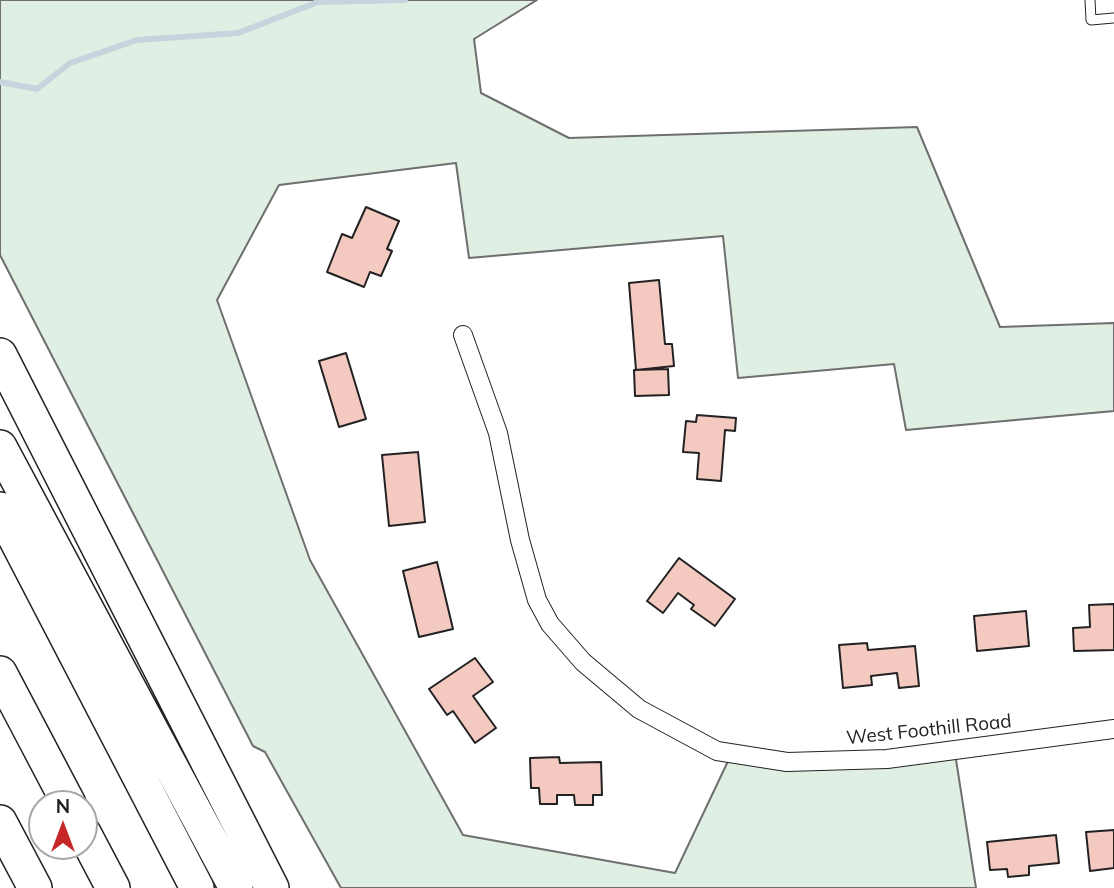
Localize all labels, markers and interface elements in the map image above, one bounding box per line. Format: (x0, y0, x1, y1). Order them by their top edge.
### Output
street label: West Foothill Road (845, 710, 1013, 750)
north arrow (28, 790, 98, 860)
text: N (56, 794, 70, 818)

